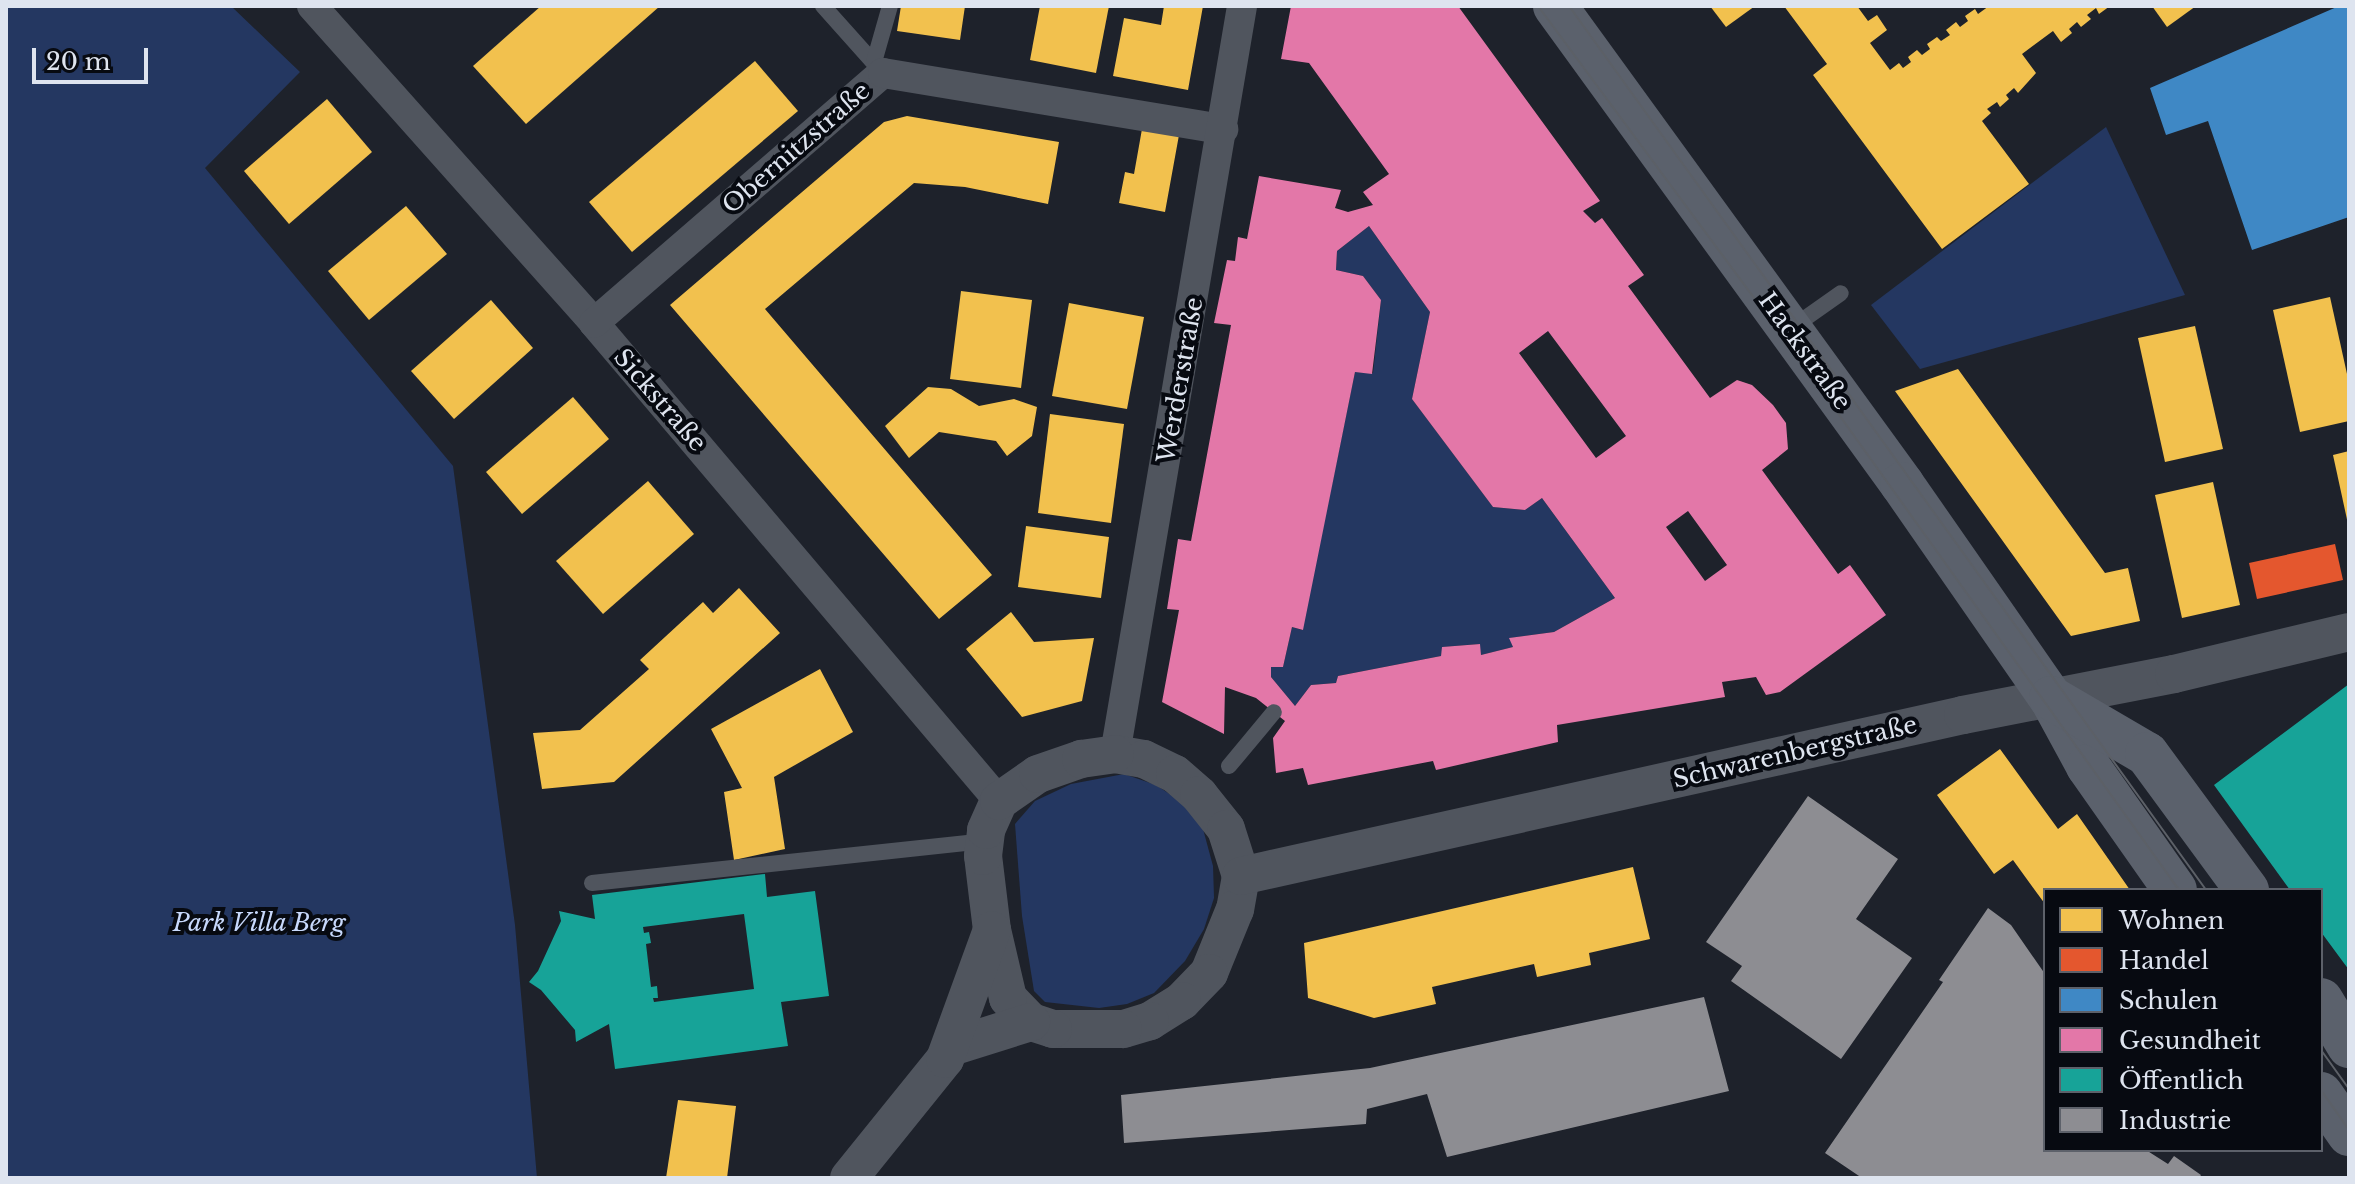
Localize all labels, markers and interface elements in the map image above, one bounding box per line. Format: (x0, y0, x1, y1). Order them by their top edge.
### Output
scale bar (36, 32, 152, 82)
text: 20 m (46, 47, 111, 76)
street label: Obernitzstraße (717, 76, 875, 220)
street label: Hackstraße (1753, 287, 1857, 415)
street label: Werderstraße (1151, 295, 1209, 465)
street label: Sickstraße (608, 343, 712, 457)
street label: Schwarenbergstraße (1670, 710, 1920, 794)
legend (2043, 888, 2323, 1152)
text: Wohnen (2119, 906, 2224, 935)
park label: Park Villa Berg (172, 909, 346, 937)
text: Handel (2119, 946, 2209, 975)
text: Schulen (2119, 986, 2218, 1015)
text: Gesundheit (2119, 1026, 2261, 1055)
text: Öffentlich (2119, 1066, 2244, 1095)
text: Industrie (2119, 1106, 2231, 1135)

